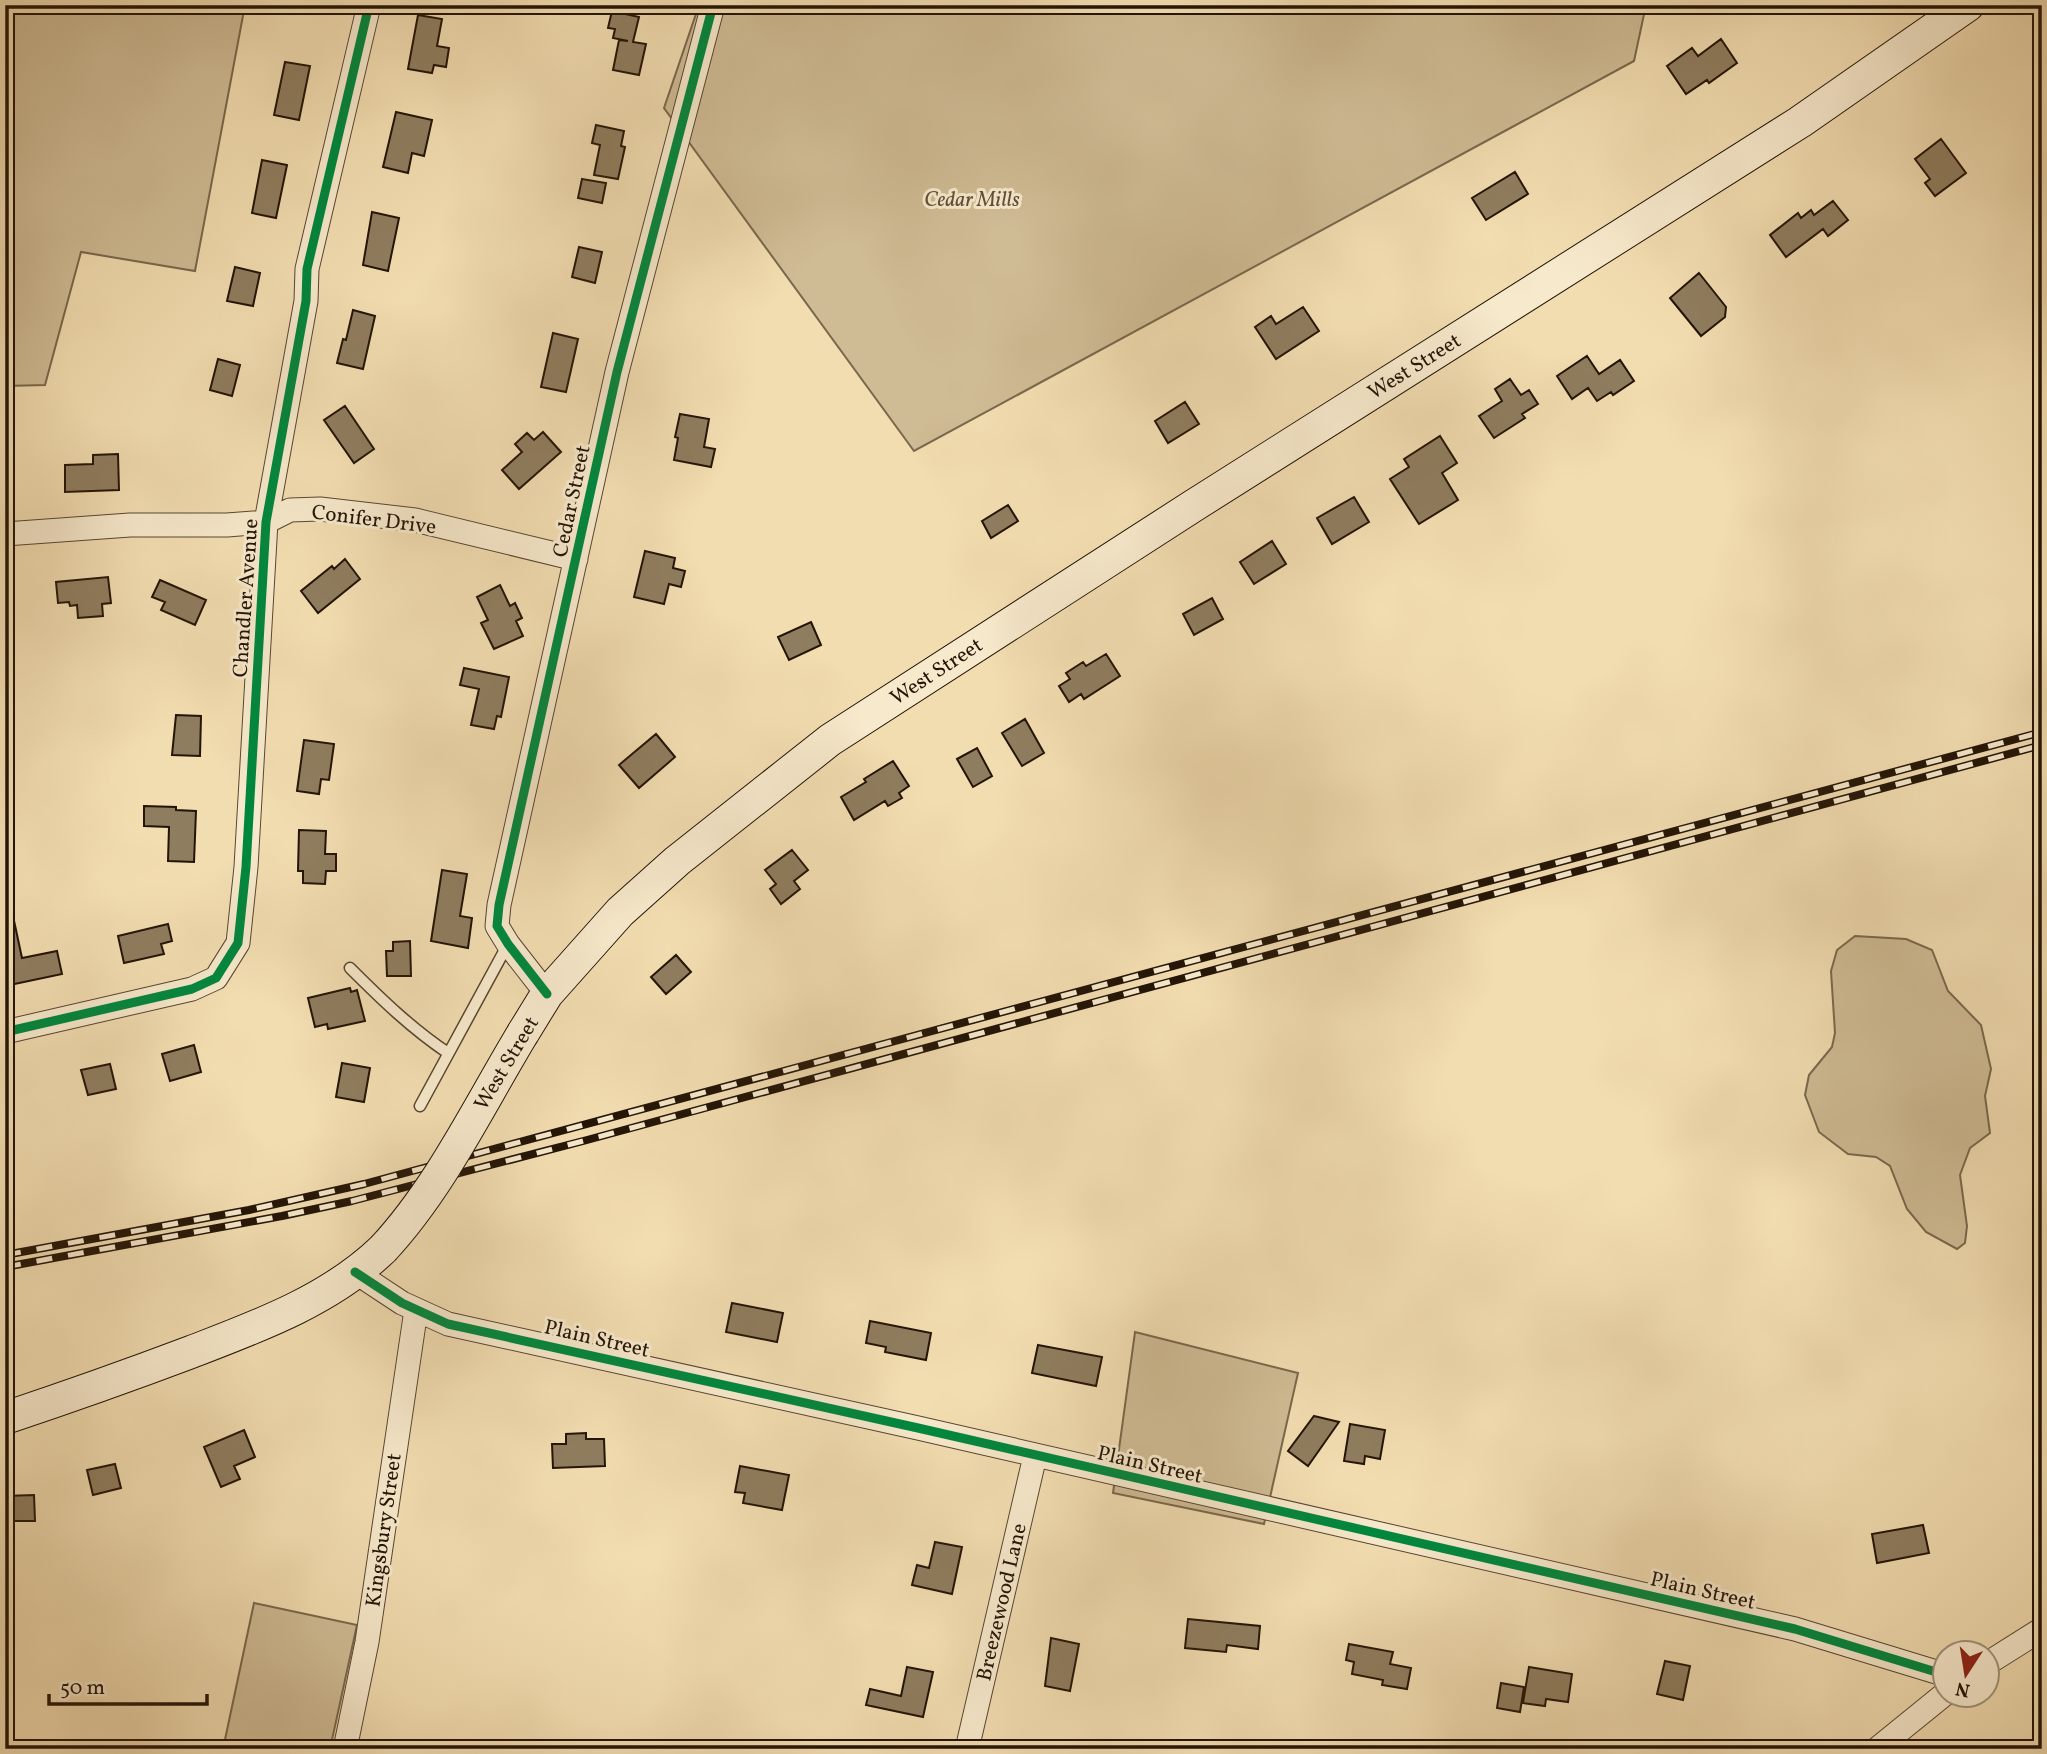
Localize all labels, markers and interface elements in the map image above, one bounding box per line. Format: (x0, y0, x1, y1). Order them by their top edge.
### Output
park label: Cedar Mills (924, 186, 1020, 215)
street label: West Street (1363, 327, 1467, 407)
street label: Cedar Street (546, 443, 599, 560)
street label: Conifer Drive (310, 498, 438, 543)
street label: Chandler Avenue (226, 518, 267, 678)
street label: West Street (885, 632, 989, 713)
street label: West Street (468, 1011, 547, 1116)
street label: Plain Street (541, 1313, 652, 1366)
street label: Plain Street (1094, 1439, 1205, 1492)
street label: Kingsbury Street (359, 1451, 410, 1609)
street label: Breezewood Lane (970, 1521, 1035, 1684)
street label: Plain Street (1647, 1565, 1758, 1618)
north arrow (1932, 1638, 2002, 1708)
scale bar (49, 1663, 206, 1707)
text: 50 m (60, 1674, 105, 1703)
text: N (1953, 1674, 1972, 1703)

